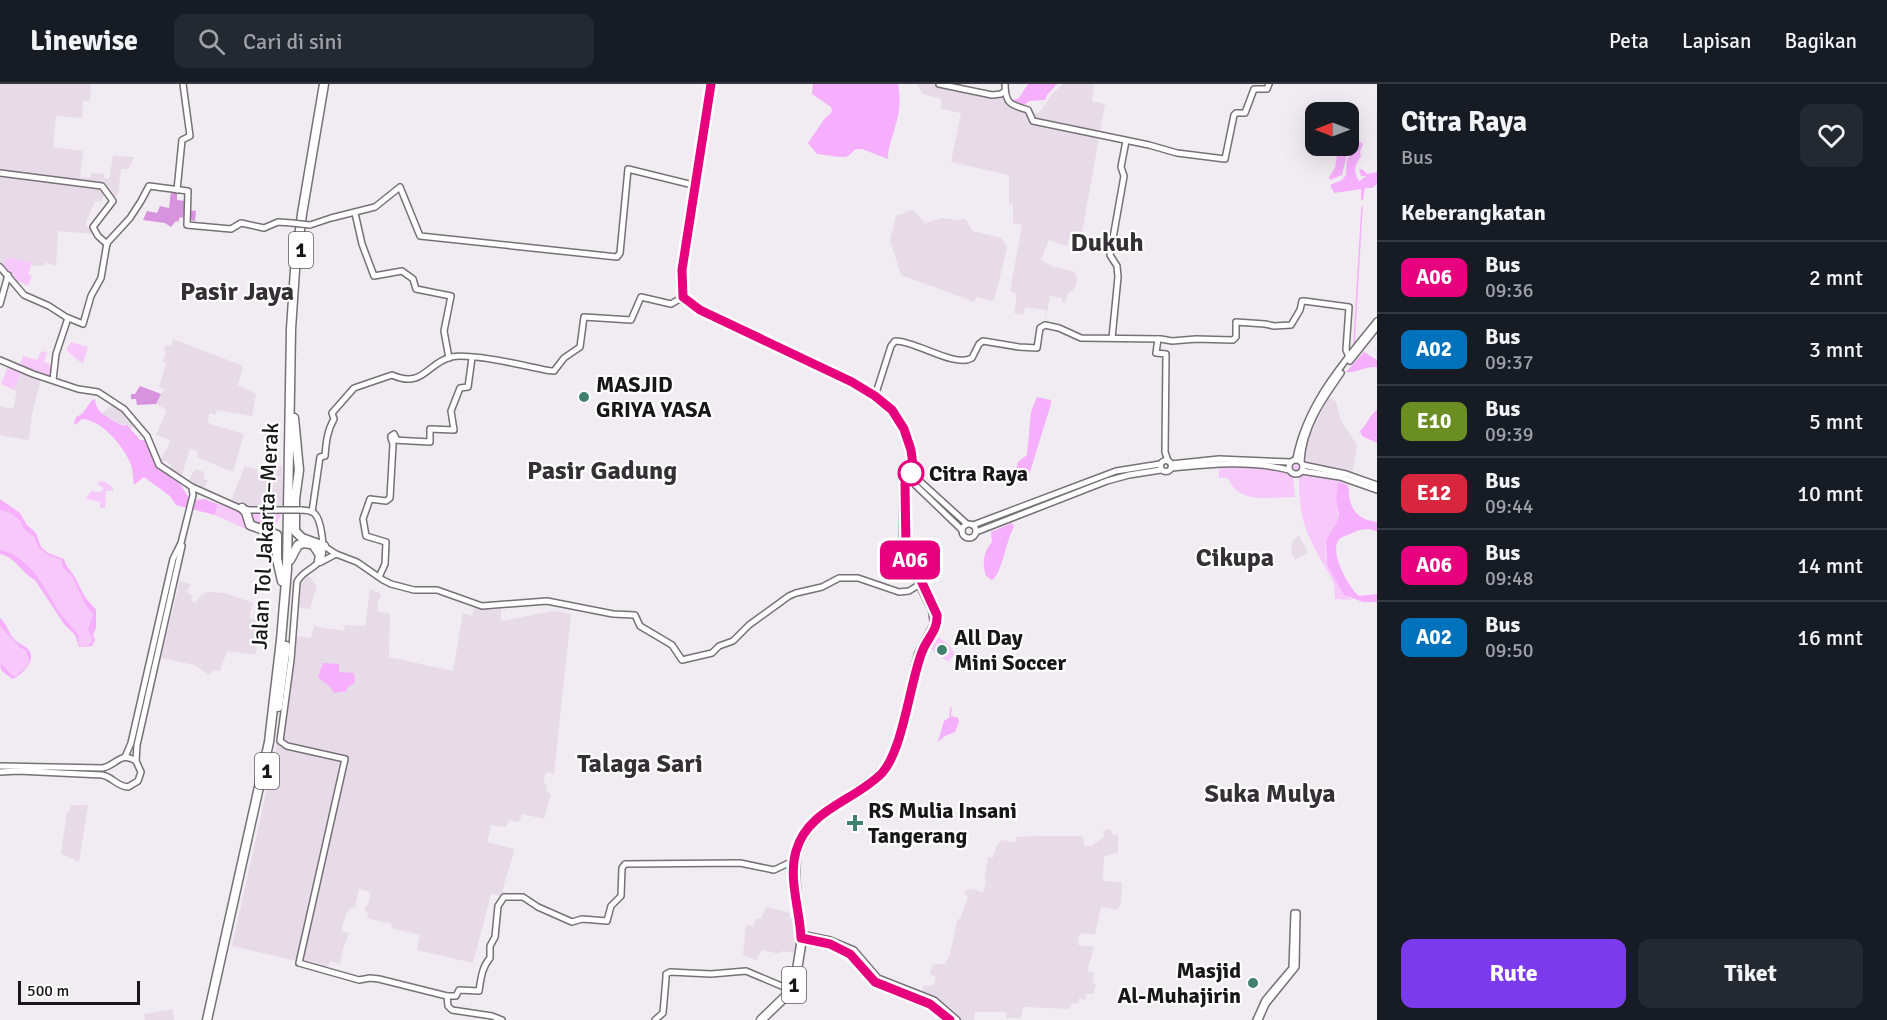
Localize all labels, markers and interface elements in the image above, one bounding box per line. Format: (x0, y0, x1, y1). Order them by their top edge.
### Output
search box (174, 14, 594, 68)
text: Linewise (30, 24, 138, 58)
icon: search (195, 25, 228, 58)
text: Cari di sini (243, 28, 343, 55)
text: Peta (1609, 28, 1649, 54)
text: Lapisan (1682, 28, 1751, 54)
text: Bagikan (1784, 28, 1857, 54)
north arrow (1305, 102, 1359, 156)
map controls (1305, 102, 1359, 156)
button: heart (1800, 104, 1863, 167)
text: Citra Raya (1401, 105, 1527, 139)
text: Bus (1401, 145, 1433, 170)
text: Keberangkatan (1401, 199, 1546, 226)
district label: Dukuh (1070, 227, 1144, 259)
road number: 1 (289, 232, 313, 268)
text: Bus (1485, 251, 1520, 278)
text: A06 (1416, 264, 1452, 290)
text: 2 mnt (1809, 264, 1863, 291)
district label: Pasir Jaya (180, 276, 294, 308)
text: 09:36 (1485, 278, 1534, 303)
text: Bus (1485, 323, 1520, 350)
text: A02 (1416, 336, 1452, 362)
text: 3 mnt (1809, 336, 1863, 363)
text: 09:37 (1485, 350, 1534, 375)
place label: MASJID GRIYA YASA (596, 371, 712, 423)
marker: MASJID GRIYA YASA (577, 390, 591, 404)
text: Bus (1485, 395, 1520, 422)
text: E10 (1417, 408, 1451, 434)
text: 5 mnt (1809, 408, 1863, 435)
street label: Jalan Tol Jakarta–Merak (246, 422, 284, 650)
text: 09:39 (1485, 422, 1534, 447)
district label: Pasir Gadung (527, 455, 677, 487)
marker: Citra Raya (898, 460, 924, 486)
place label: Citra Raya (929, 460, 1028, 487)
text: Bus (1485, 467, 1520, 494)
text: E12 (1417, 480, 1451, 506)
text: 10 mnt (1797, 480, 1863, 507)
text: 09:44 (1485, 494, 1534, 519)
text: Bus (1485, 539, 1520, 566)
line badge: A06 (876, 540, 944, 580)
district label: Cikupa (1196, 542, 1274, 574)
text: A06 (892, 547, 928, 573)
text: A06 (1416, 552, 1452, 578)
text: 14 mnt (1797, 552, 1863, 579)
text: 09:48 (1485, 566, 1534, 591)
text: Bus (1485, 611, 1520, 638)
place label: All Day Mini Soccer (954, 624, 1067, 676)
text: A02 (1416, 624, 1452, 650)
text: 16 mnt (1797, 624, 1863, 651)
text: 09:50 (1485, 638, 1534, 663)
marker: All Day Mini Soccer (935, 643, 949, 657)
district label: Talaga Sari (577, 748, 703, 780)
road number: 1 (255, 753, 279, 789)
district label: Suka Mulya (1204, 778, 1336, 810)
place label: RS Mulia Insani Tangerang (868, 797, 1017, 849)
marker: RS Mulia Insani Tangerang (846, 814, 864, 832)
button: Rute (1401, 939, 1626, 1008)
button: Tiket (1638, 939, 1863, 1008)
place label: Masjid Al-Muhajirin (1118, 957, 1241, 1009)
road number: 1 (782, 967, 806, 1003)
marker: Masjid Al-Muhajirin (1246, 976, 1260, 990)
scale bar (18, 978, 140, 1006)
text: 500 m (27, 981, 69, 1001)

